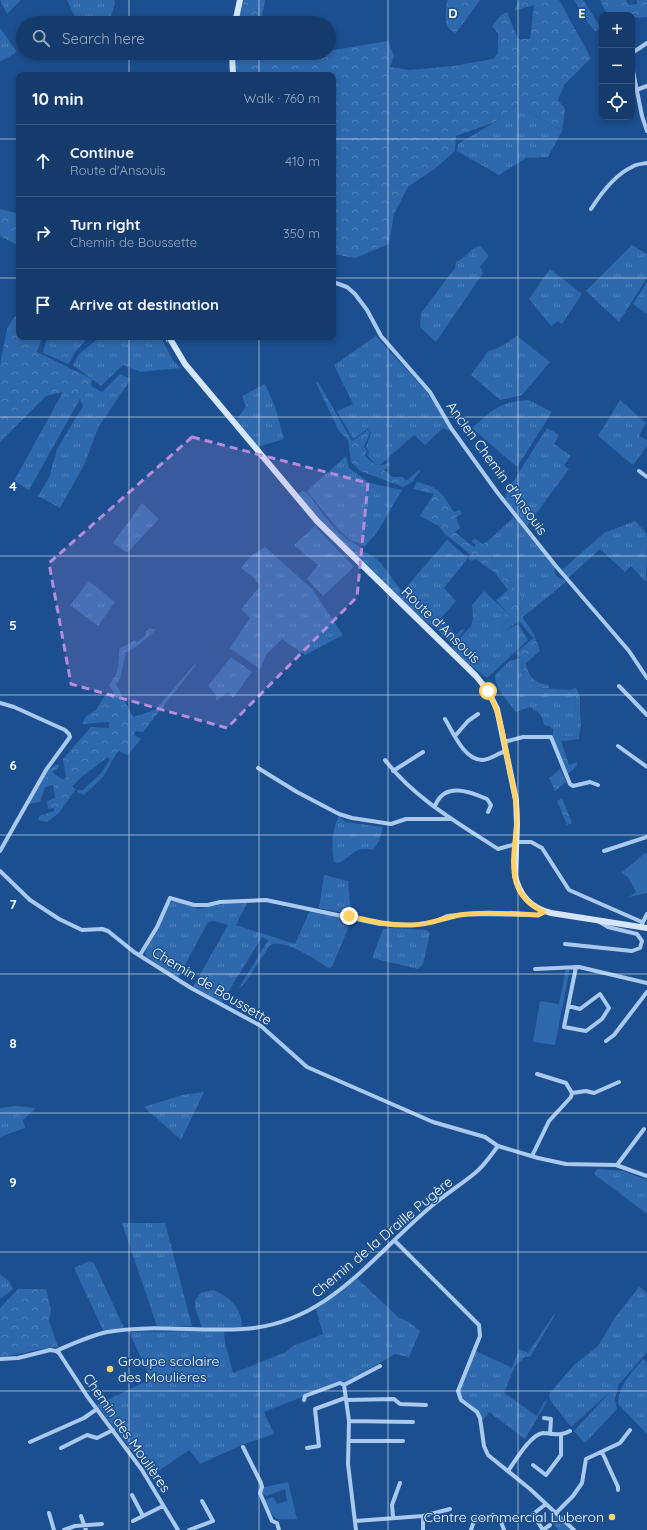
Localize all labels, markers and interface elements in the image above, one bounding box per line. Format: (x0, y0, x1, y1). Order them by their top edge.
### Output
text: D (448, 5, 458, 21)
text: E (578, 5, 586, 21)
map controls (599, 12, 635, 120)
button: + (599, 12, 635, 48)
search box (16, 16, 336, 60)
icon: search (30, 27, 52, 49)
text: Search here (62, 29, 145, 48)
button: − (599, 48, 635, 84)
button: locate (599, 84, 635, 120)
text: 10 min (32, 88, 84, 109)
text: Walk · 760 m (244, 90, 320, 106)
text: Continue (70, 143, 134, 162)
icon: ahead (32, 150, 54, 172)
text: 410 m (285, 153, 320, 169)
text: Route d'Ansouis (70, 162, 166, 178)
text: Turn right (70, 215, 141, 234)
icon: right (32, 222, 54, 244)
text: 350 m (283, 225, 320, 241)
text: Chemin de Boussette (70, 234, 197, 250)
icon: arrive (32, 294, 54, 316)
text: Arrive at destination (70, 295, 219, 314)
street label: Ancien Chemin d'Ansouis (442, 398, 552, 538)
text: 4 (9, 478, 17, 494)
street label: Route d'Ansouis (398, 583, 484, 667)
text: 5 (9, 617, 17, 633)
route start (479, 682, 497, 700)
text: 6 (9, 757, 17, 773)
text: 7 (9, 896, 17, 912)
route end (340, 907, 358, 925)
street label: Chemin de Boussette (149, 943, 275, 1029)
text: 8 (9, 1035, 17, 1051)
street label: Chemin de la Draille Pugère (308, 1173, 456, 1301)
text: 9 (9, 1174, 17, 1190)
place label: Groupe scolaire des Moulières (118, 1352, 220, 1386)
marker: Groupe scolaire des Moulières (105, 1364, 115, 1374)
street label: Chemin des Moulières (79, 1370, 175, 1496)
place label: Centre commercial Luberon (424, 1508, 604, 1526)
marker: Centre commercial Luberon (607, 1512, 617, 1522)

